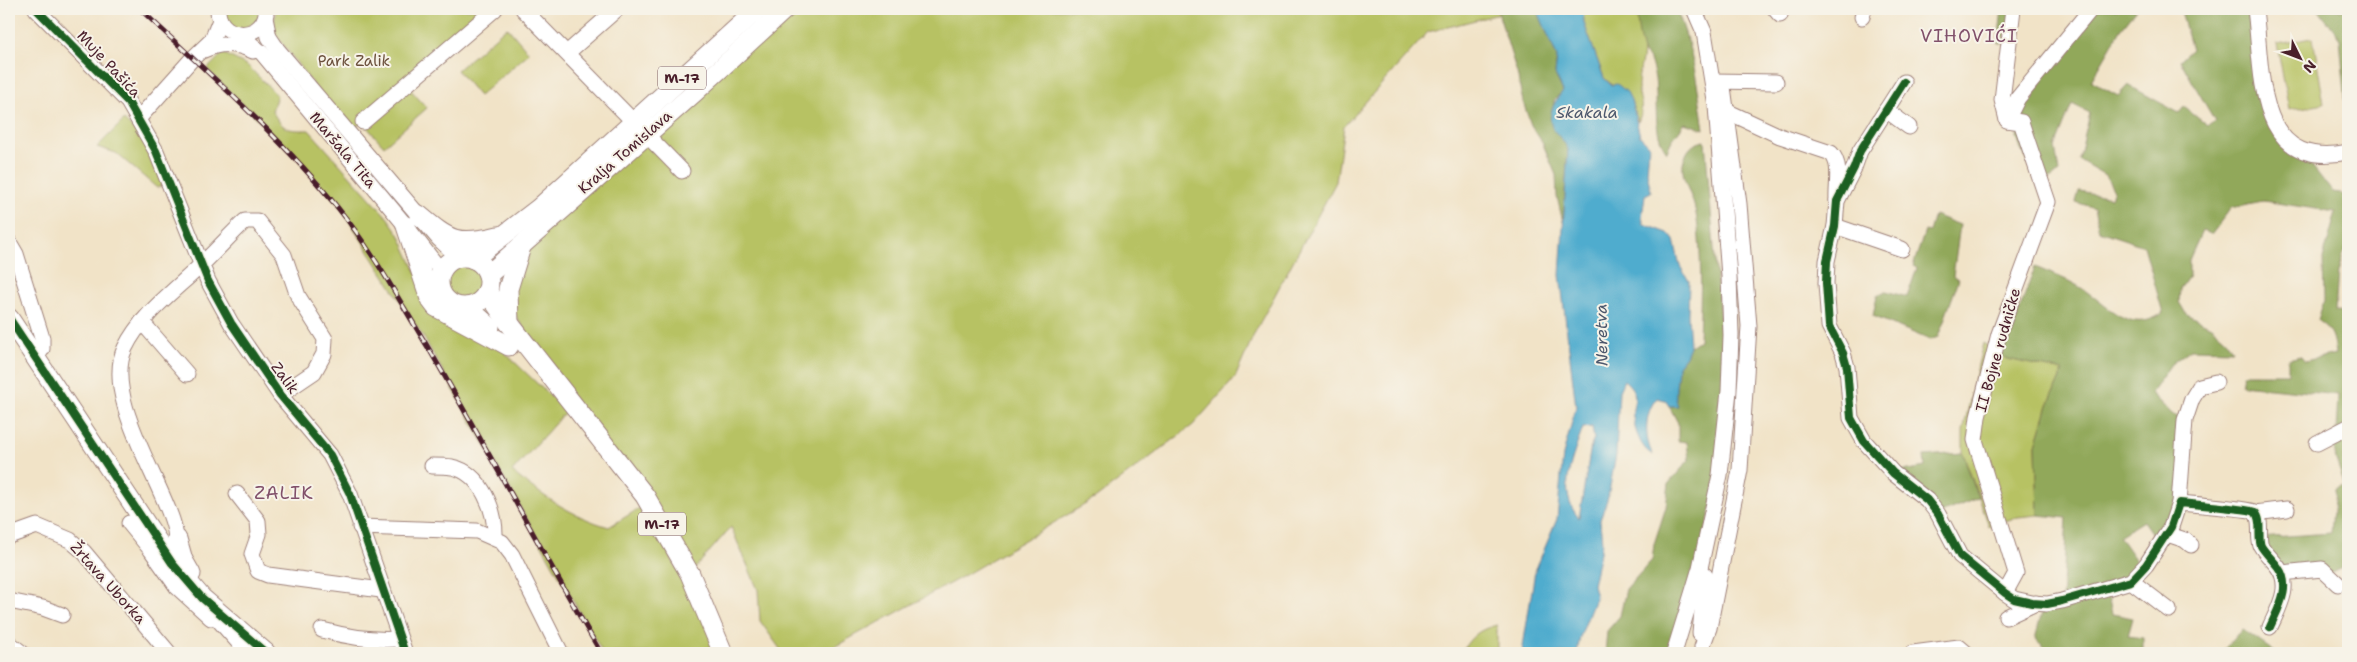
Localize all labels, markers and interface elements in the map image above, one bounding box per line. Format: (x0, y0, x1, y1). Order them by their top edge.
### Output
district label: VIHOVIĆI (1920, 24, 2018, 48)
street label: Muje Pašića (73, 26, 146, 103)
north arrow (2274, 32, 2324, 82)
park label: Park Zalik (318, 51, 390, 71)
text: N (2299, 57, 2320, 77)
road number: M-17 (658, 66, 706, 90)
water label: Skakala (1556, 102, 1618, 123)
street label: Kralja Tomislava (574, 105, 677, 198)
street label: Maršala Tita (305, 108, 381, 193)
street label: II Bojne rudničke (1971, 286, 2025, 414)
water label: Neretva (1590, 304, 1613, 366)
street label: Zalik (266, 358, 304, 398)
district label: ZALIK (254, 481, 314, 505)
road number: M-17 (638, 512, 686, 536)
street label: Žrtava Uborka (66, 537, 151, 629)

